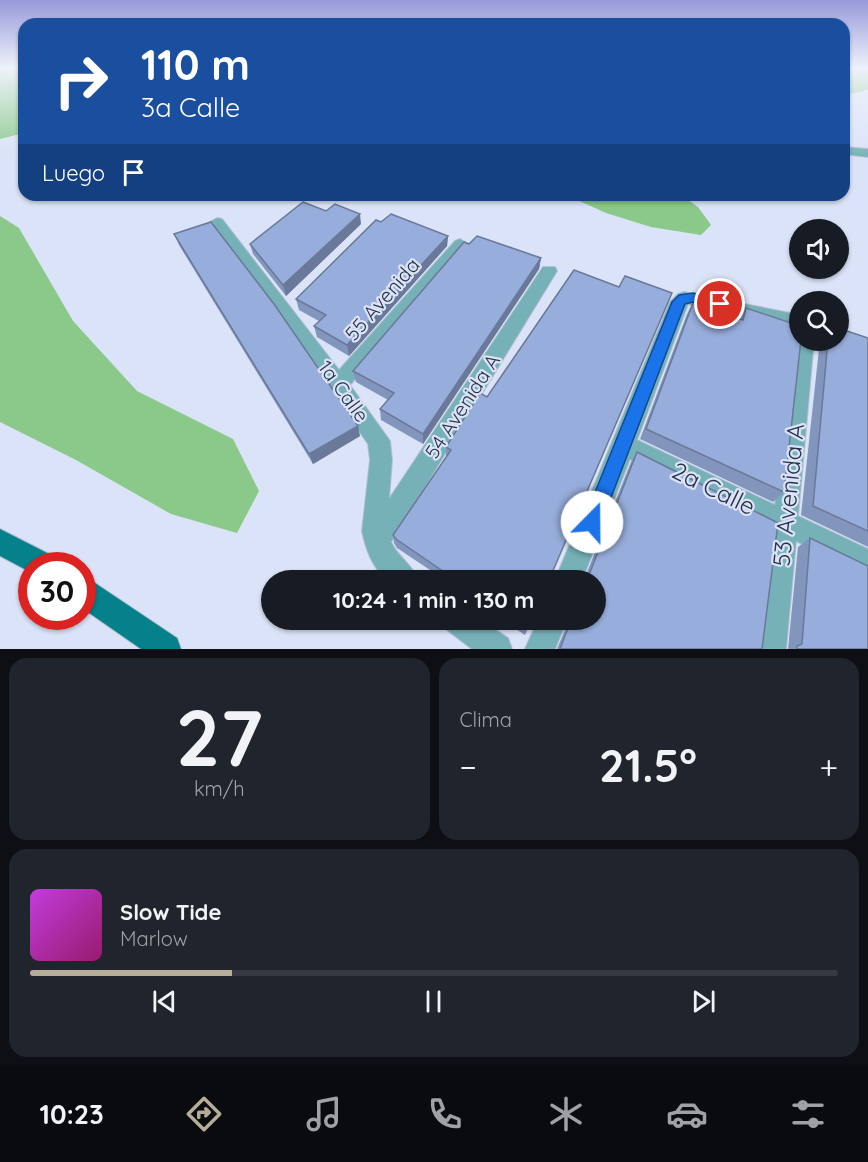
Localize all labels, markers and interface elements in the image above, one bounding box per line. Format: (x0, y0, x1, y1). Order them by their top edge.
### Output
text: 110 m (141, 38, 250, 91)
icon: right (42, 42, 120, 120)
text: 3a Calle (141, 90, 240, 124)
icon: arrive (117, 156, 150, 189)
text: Luego (42, 159, 105, 187)
map controls (789, 219, 849, 351)
button: sound (789, 219, 849, 279)
street label: 55 Avenida (339, 252, 425, 346)
pin (694, 278, 745, 329)
icon: arrive (703, 287, 736, 320)
button: search (789, 291, 849, 351)
street label: 54 Avenida A (419, 349, 505, 463)
street label: 1a Calle (313, 355, 375, 427)
street label: 53 Avenida A (766, 422, 810, 568)
street label: 2a Calle (667, 455, 761, 521)
position arrow (560, 490, 624, 554)
speed limit sign: 30 (18, 552, 96, 630)
text: 10:24 · 1 min · 130 m (333, 586, 534, 614)
text: 27 (176, 688, 263, 786)
text: Clima (460, 707, 512, 732)
text: 21.5° (599, 737, 697, 793)
text: − (460, 746, 477, 787)
text: + (819, 746, 838, 787)
text: km/h (194, 776, 245, 801)
text: Slow Tide (120, 898, 221, 926)
text: Marlow (120, 926, 188, 951)
icon: previous (148, 985, 181, 1018)
icon: pause (417, 985, 450, 1018)
icon: next (687, 985, 720, 1018)
icon: directions (183, 1093, 225, 1135)
icon: music (303, 1093, 345, 1135)
icon: phone (424, 1093, 466, 1135)
icon: climate (545, 1093, 587, 1135)
icon: car (666, 1093, 708, 1135)
icon: filters (787, 1093, 829, 1135)
text: 10:23 (39, 1097, 104, 1131)

